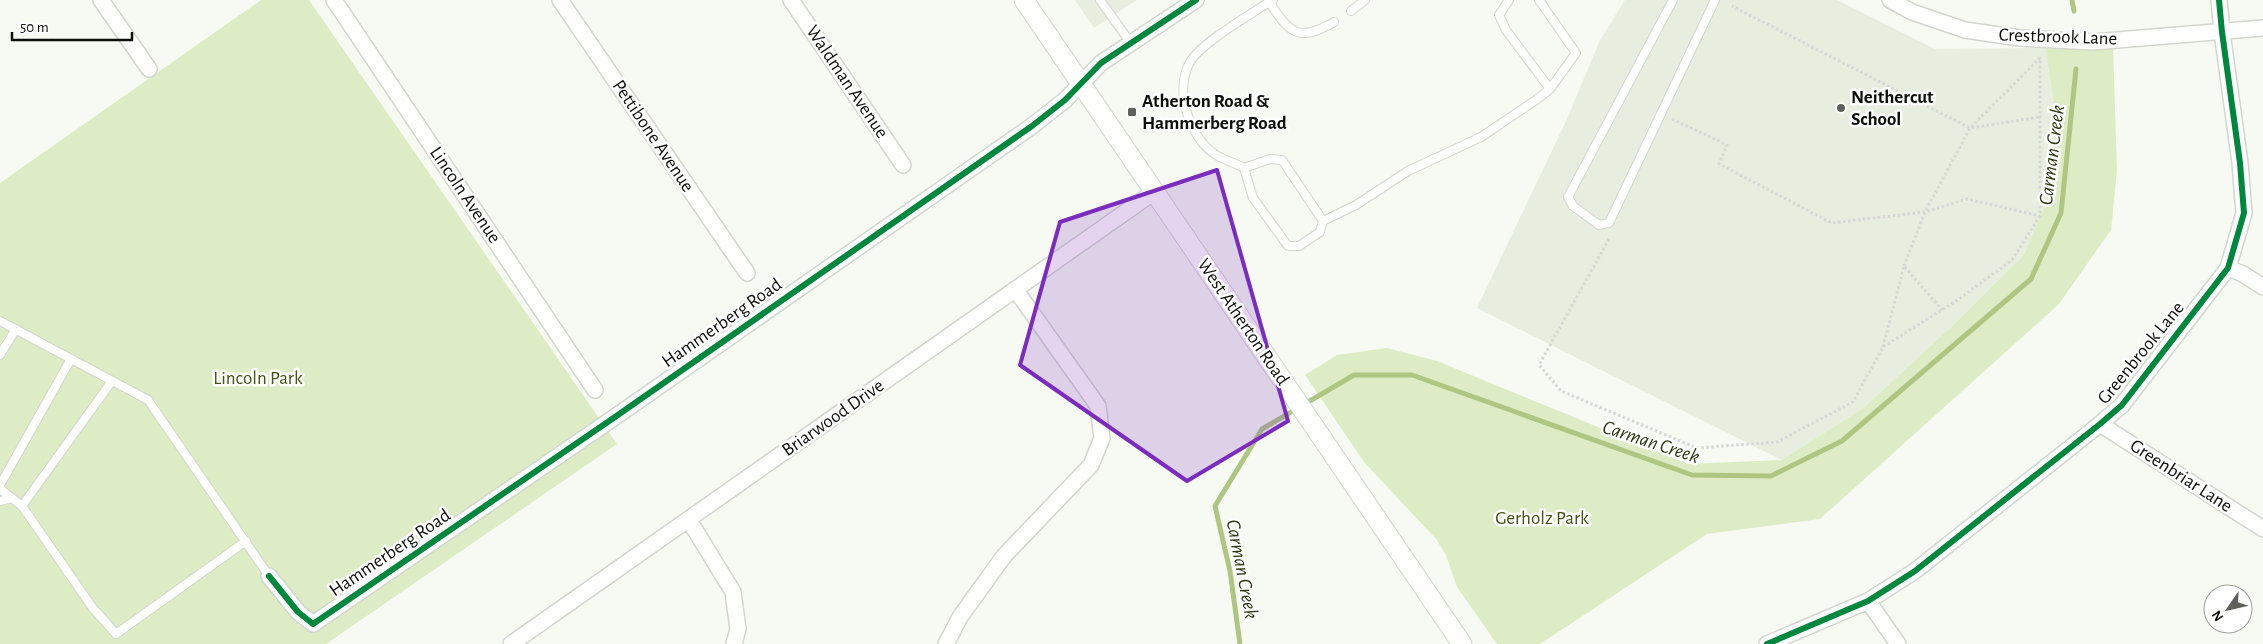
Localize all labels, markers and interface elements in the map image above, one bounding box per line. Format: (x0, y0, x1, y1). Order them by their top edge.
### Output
scale bar (12, 10, 132, 42)
text: 50 m (20, 20, 49, 35)
street label: Waldman Avenue (802, 22, 892, 142)
street label: Crestbrook Lane (1998, 25, 2118, 49)
street label: Pettibone Avenue (609, 77, 697, 195)
place label: Neithercut School (1851, 88, 1934, 129)
place label: Atherton Road & Hammerberg Road (1142, 92, 1287, 133)
marker: Neithercut School (1835, 102, 1847, 114)
water label: Carman Creek (2036, 104, 2068, 206)
marker: Atherton Road & Hammerberg Road (1126, 106, 1138, 118)
street label: Lincoln Avenue (426, 143, 504, 247)
street label: West Atherton Road (1194, 255, 1292, 389)
street label: Hammerberg Road (659, 275, 785, 371)
street label: Greenbrook Lane (2094, 298, 2188, 408)
park label: Lincoln Park (213, 369, 303, 388)
street label: Briarwood Drive (779, 376, 887, 460)
water label: Carman Creek (1600, 417, 1702, 467)
street label: Greenbriar Lane (2126, 436, 2236, 516)
street label: Hammerberg Road (326, 506, 454, 600)
park label: Gerholz Park (1495, 509, 1589, 528)
water label: Carman Creek (1223, 518, 1261, 620)
north arrow (2203, 584, 2253, 634)
text: N (2210, 608, 2227, 624)

